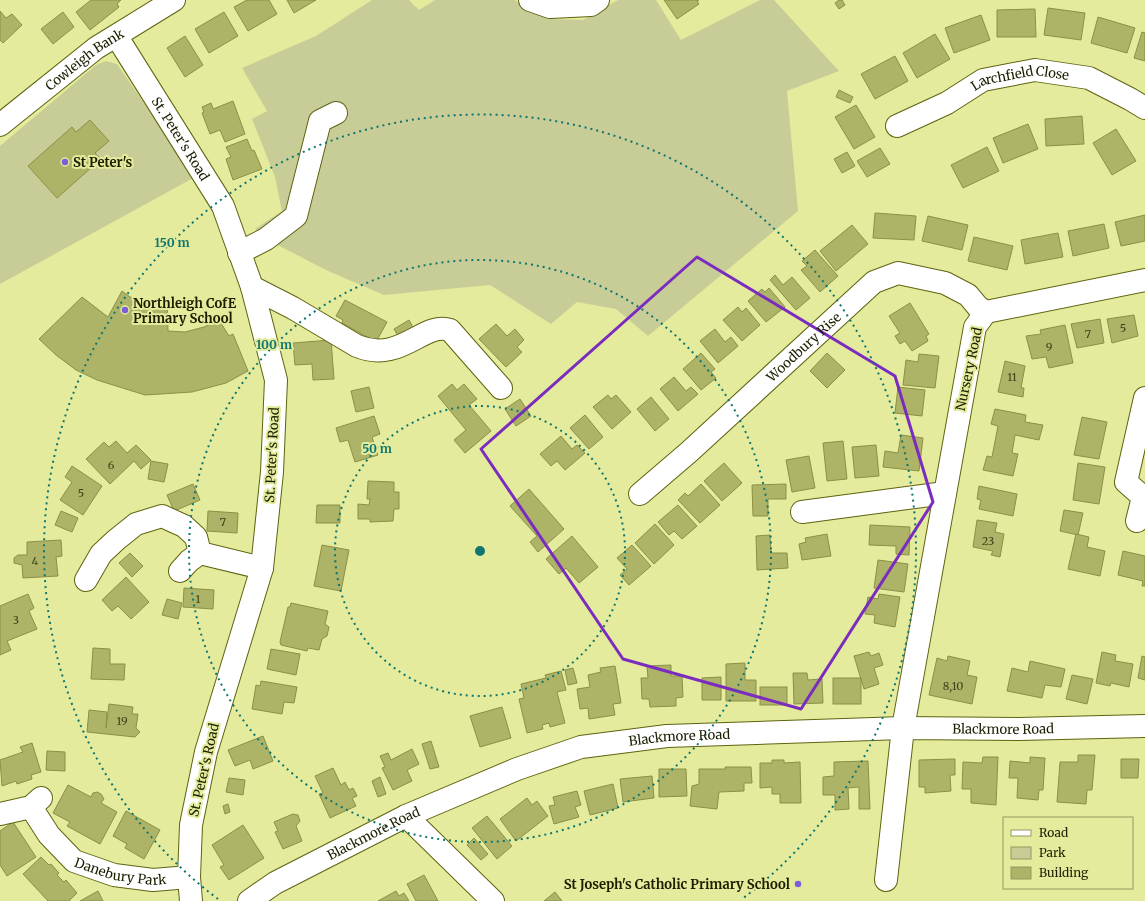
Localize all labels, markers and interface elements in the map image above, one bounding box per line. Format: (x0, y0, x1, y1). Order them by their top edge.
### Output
street label: Cowleigh Bank (42, 24, 127, 94)
street label: Larchfield Close (968, 61, 1070, 94)
street label: St. Peter's Road (148, 94, 213, 184)
place label: St Peter's (73, 154, 133, 171)
marker: St Peter's (60, 157, 70, 167)
text: 150 m (155, 235, 190, 250)
place label: Northleigh CofE Primary School (133, 295, 237, 327)
marker: Northleigh CofE Primary School (120, 305, 130, 315)
street label: Woodbury Rise (762, 308, 844, 386)
house number: 5 (1120, 321, 1126, 335)
street label: Nursery Road (952, 325, 986, 412)
house number: 7 (1085, 327, 1091, 341)
text: 100 m (256, 337, 292, 352)
house number: 9 (1046, 340, 1053, 354)
house number: 11 (1007, 370, 1017, 384)
street label: St. Peter's Road (261, 407, 283, 503)
text: 50 m (362, 441, 392, 456)
house number: 6 (108, 458, 115, 472)
house number: 5 (78, 486, 84, 500)
house number: 7 (220, 515, 226, 529)
house number: 23 (982, 534, 994, 548)
centre of rings (473, 544, 487, 558)
house number: 4 (32, 554, 39, 568)
house number: 1 (196, 592, 201, 606)
house number: 3 (13, 613, 19, 627)
house number: 8,10 (943, 679, 963, 693)
house number: 19 (116, 714, 128, 728)
street label: Blackmore Road (952, 720, 1054, 738)
street label: St. Peter's Road (185, 721, 223, 818)
street label: Blackmore Road (628, 725, 731, 749)
street label: Blackmore Road (324, 803, 422, 863)
legend (1003, 817, 1133, 889)
text: Road (1039, 825, 1068, 840)
text: Park (1039, 845, 1066, 860)
street label: Danebury Park (72, 853, 168, 889)
text: Building (1039, 865, 1089, 880)
place label: St Joseph's Catholic Primary School (564, 876, 790, 893)
marker: St Joseph's Catholic Primary School (793, 879, 803, 889)

